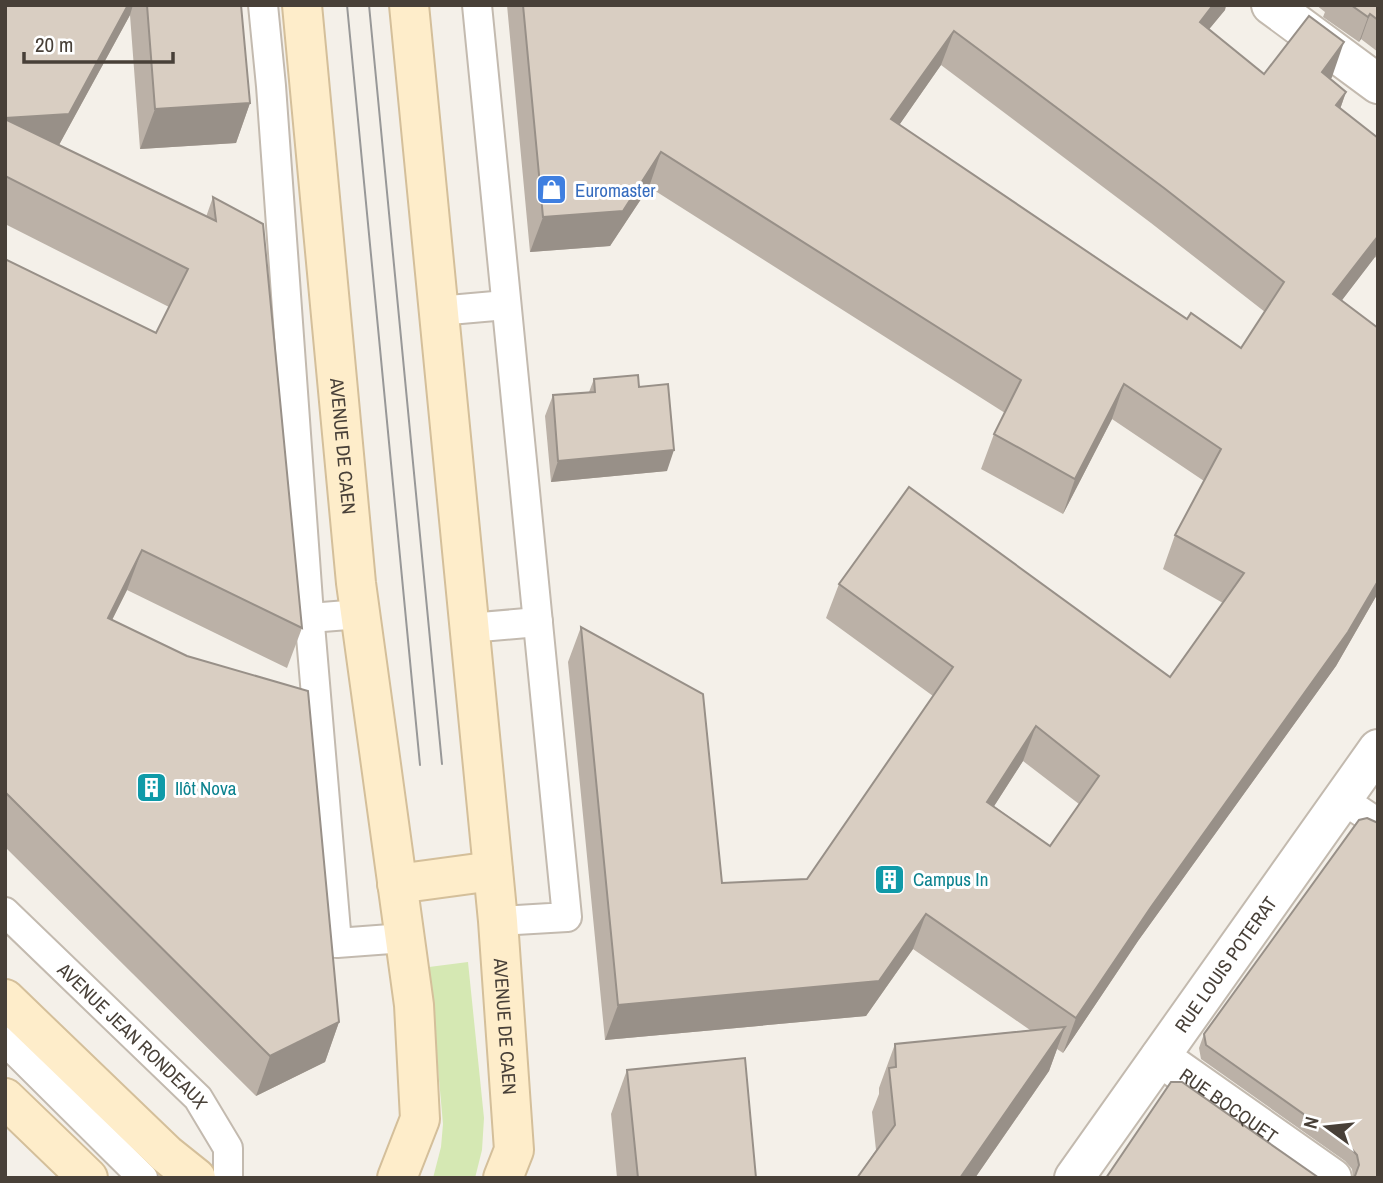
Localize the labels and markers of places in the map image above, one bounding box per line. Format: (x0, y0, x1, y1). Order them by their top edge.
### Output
shop icon: Euromaster (535, 173, 569, 207)
place label: Euromaster (575, 177, 656, 203)
building icon: Ilôt Nova (135, 771, 169, 805)
place label: Ilôt Nova (175, 775, 237, 801)
building icon: Campus In (873, 862, 907, 896)
place label: Campus In (913, 866, 988, 892)

